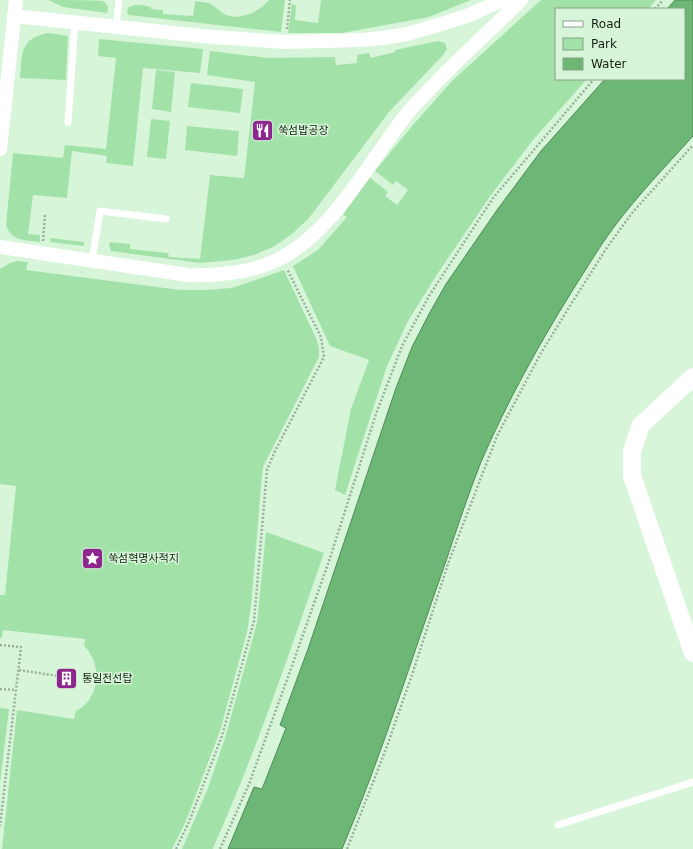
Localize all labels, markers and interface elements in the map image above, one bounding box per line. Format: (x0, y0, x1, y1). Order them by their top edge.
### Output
legend (555, 8, 685, 80)
text: Road (591, 17, 621, 31)
text: Park (591, 37, 617, 51)
text: Water (591, 57, 627, 71)
restaurant icon: 쑥섬밥공장 (250, 117, 276, 143)
place label: 쑥섬밥공장 (278, 124, 329, 137)
place icon: 쑥섬혁명사적지 (79, 545, 105, 571)
place label: 쑥섬혁명사적지 (108, 552, 179, 565)
building icon: 통일전선탑 (53, 665, 79, 691)
place label: 통일전선탑 (82, 672, 133, 685)

